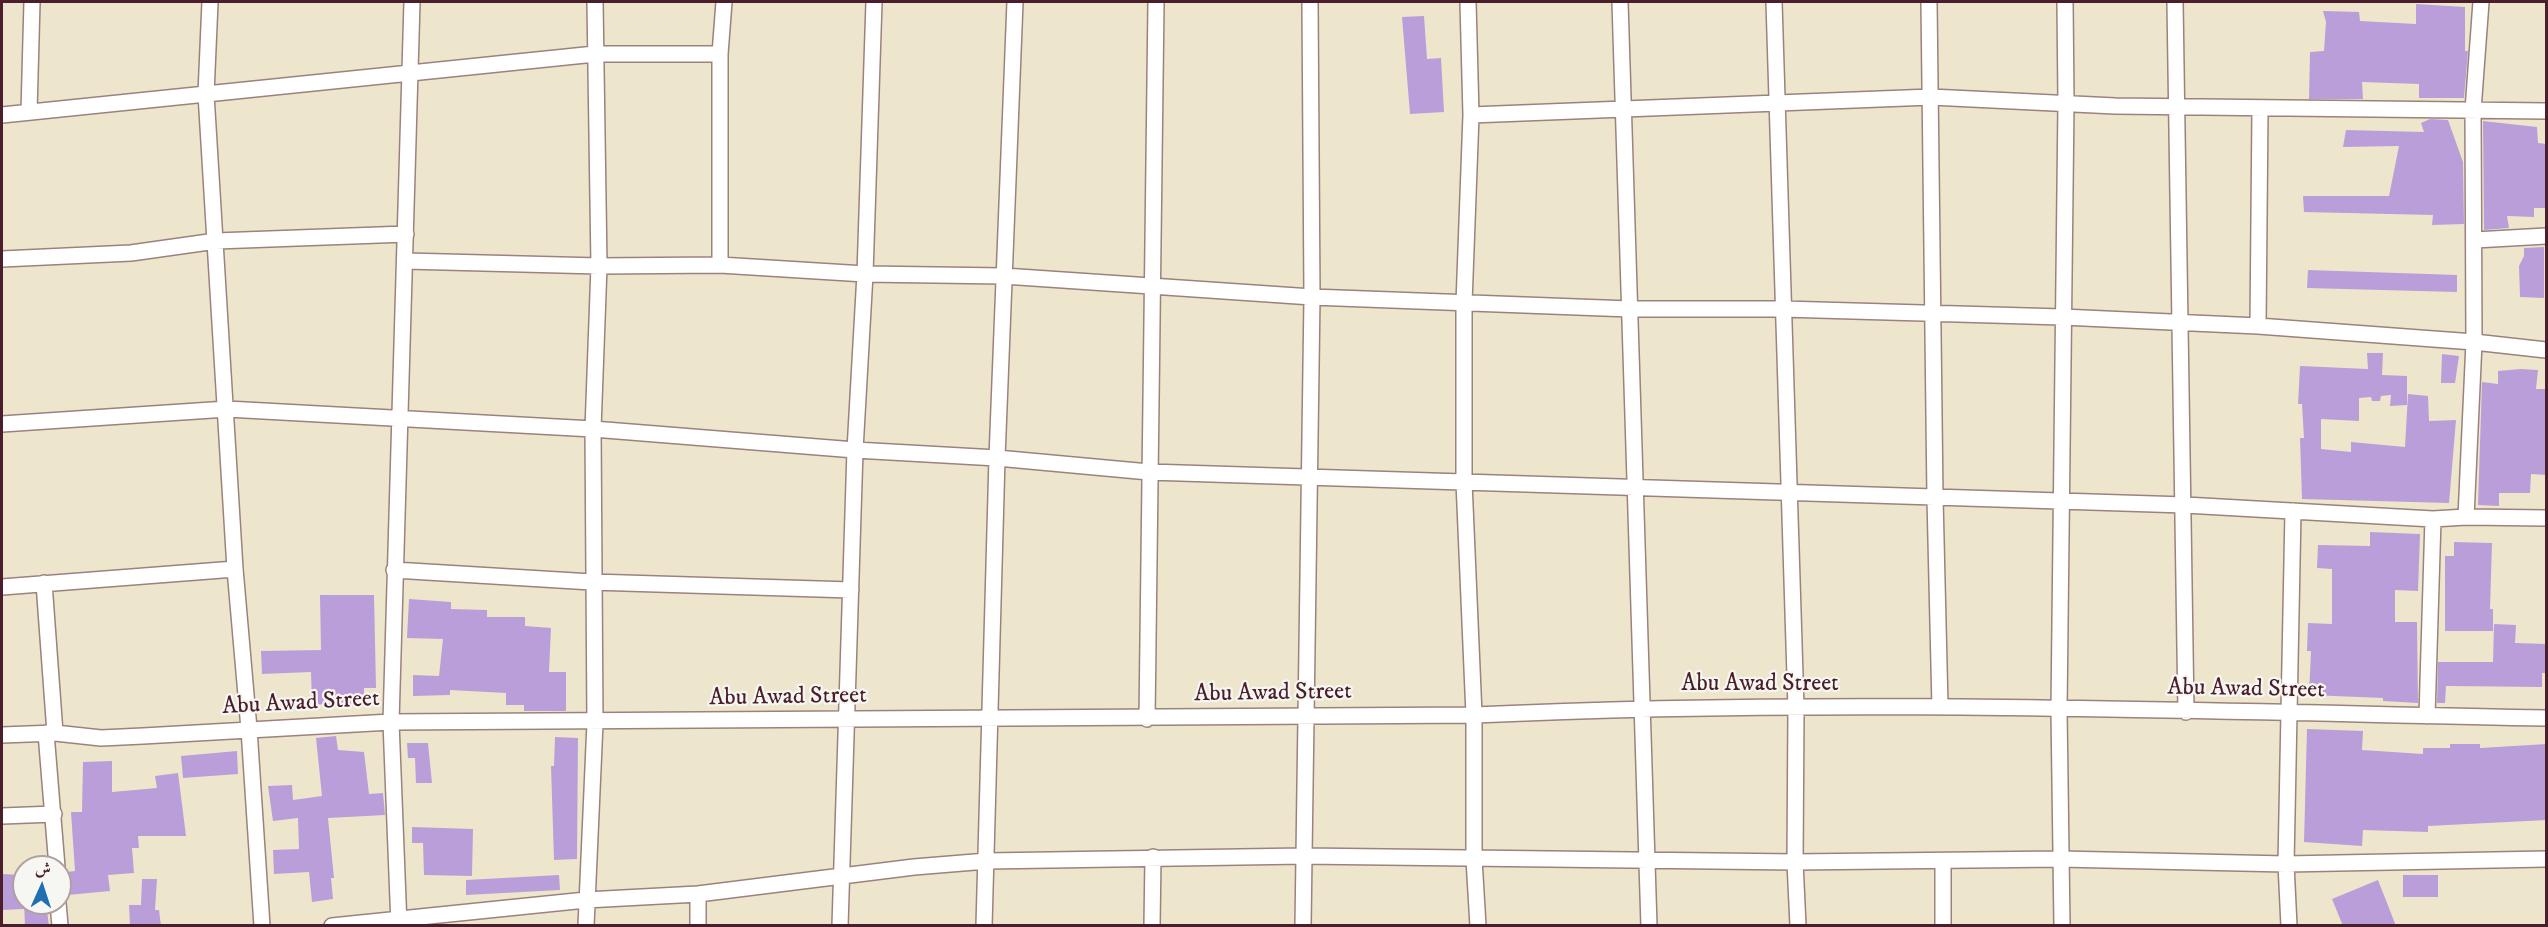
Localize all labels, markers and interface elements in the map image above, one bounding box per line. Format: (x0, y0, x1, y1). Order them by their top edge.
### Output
street label: Abu Awad Street (1681, 671, 1839, 699)
street label: Abu Awad Street (2167, 674, 2325, 706)
street label: Abu Awad Street (1194, 678, 1352, 710)
street label: Abu Awad Street (709, 682, 867, 714)
street label: Abu Awad Street (222, 685, 380, 723)
north arrow (12, 855, 72, 915)
text: ش (34, 859, 51, 879)

